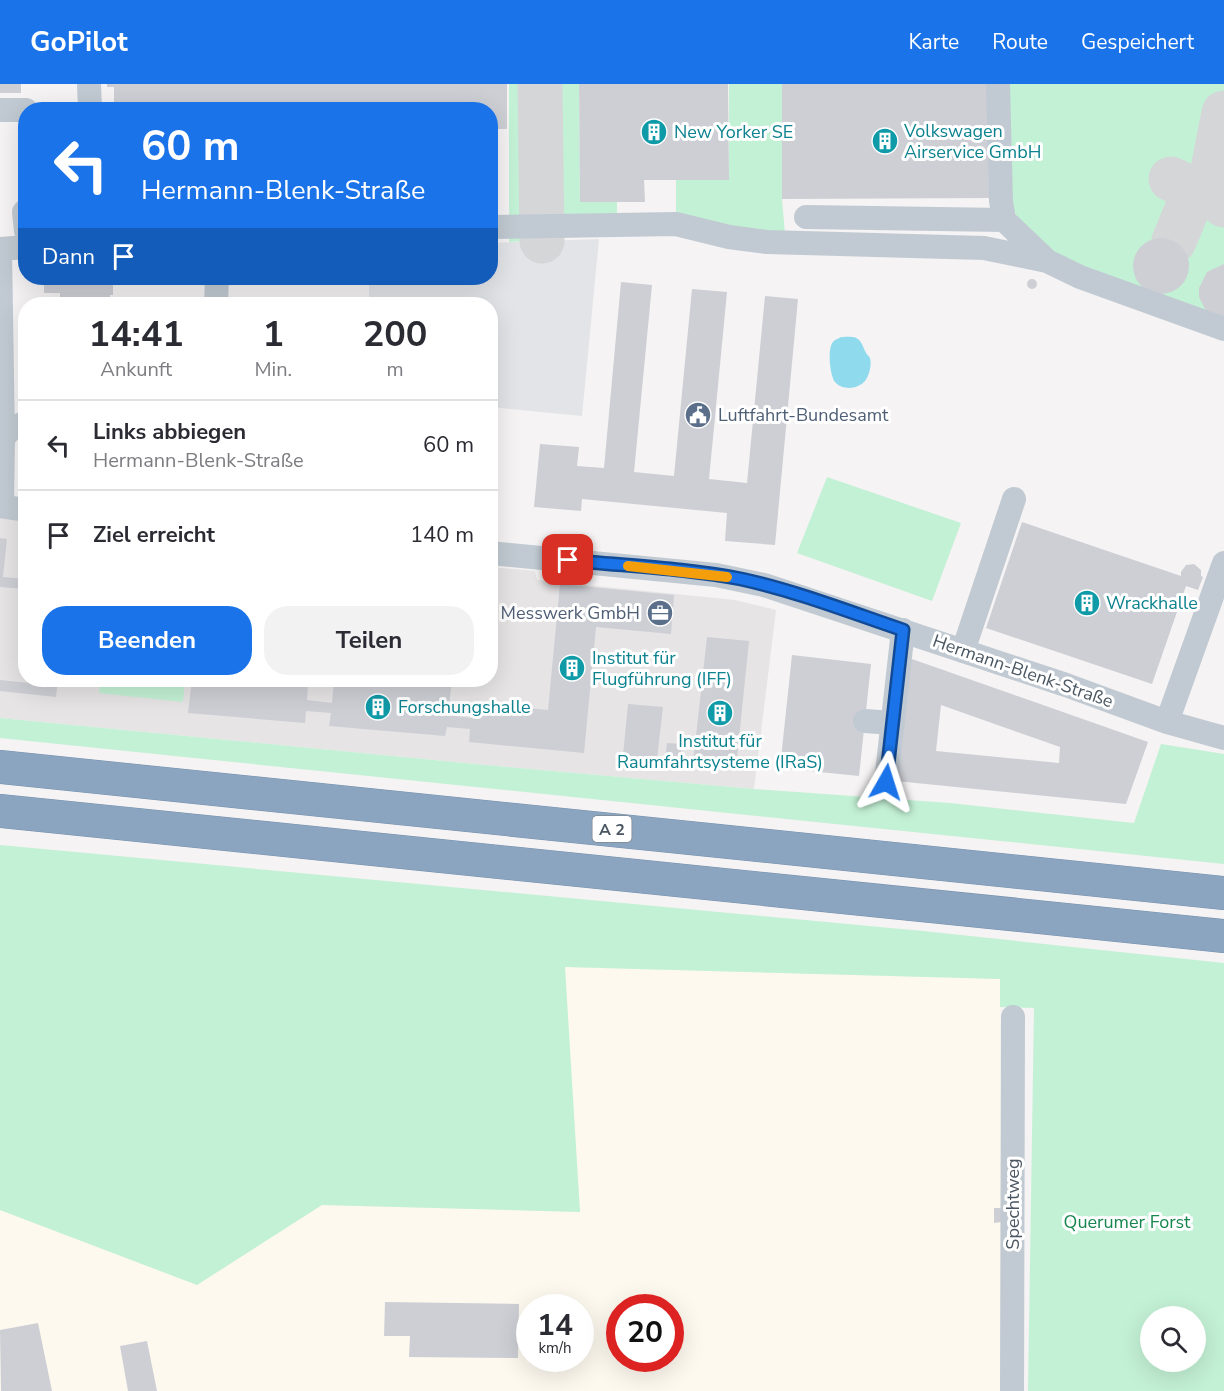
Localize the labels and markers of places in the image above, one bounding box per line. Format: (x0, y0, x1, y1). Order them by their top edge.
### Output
building icon: New Yorker SE (639, 117, 669, 147)
place label: Volkswagen Airservice GmbH (903, 119, 1041, 164)
place label: New Yorker SE (674, 120, 793, 144)
building icon: Volkswagen Airservice GmbH (870, 126, 900, 156)
public building icon: Luftfahrt-Bundesamt (683, 400, 713, 430)
place label: Luftfahrt-Bundesamt (718, 403, 889, 427)
pin (542, 534, 593, 585)
building icon: Wrackhalle (1072, 588, 1102, 618)
place label: Wrackhalle (1106, 591, 1198, 615)
office icon: Messwerk GmbH (645, 598, 675, 628)
place label: Messwerk GmbH (501, 601, 640, 625)
place label: Institut für Flugführung (IFF) (592, 646, 732, 691)
building icon: Institut für Flugführung (IFF) (557, 653, 587, 683)
building icon: Forschungshalle (363, 692, 393, 722)
place label: Forschungshalle (398, 695, 531, 719)
building icon: Institut für Raumfahrtsysteme (IRaS) (705, 698, 735, 728)
place label: Institut für Raumfahrtsysteme (IRaS) (617, 729, 823, 774)

